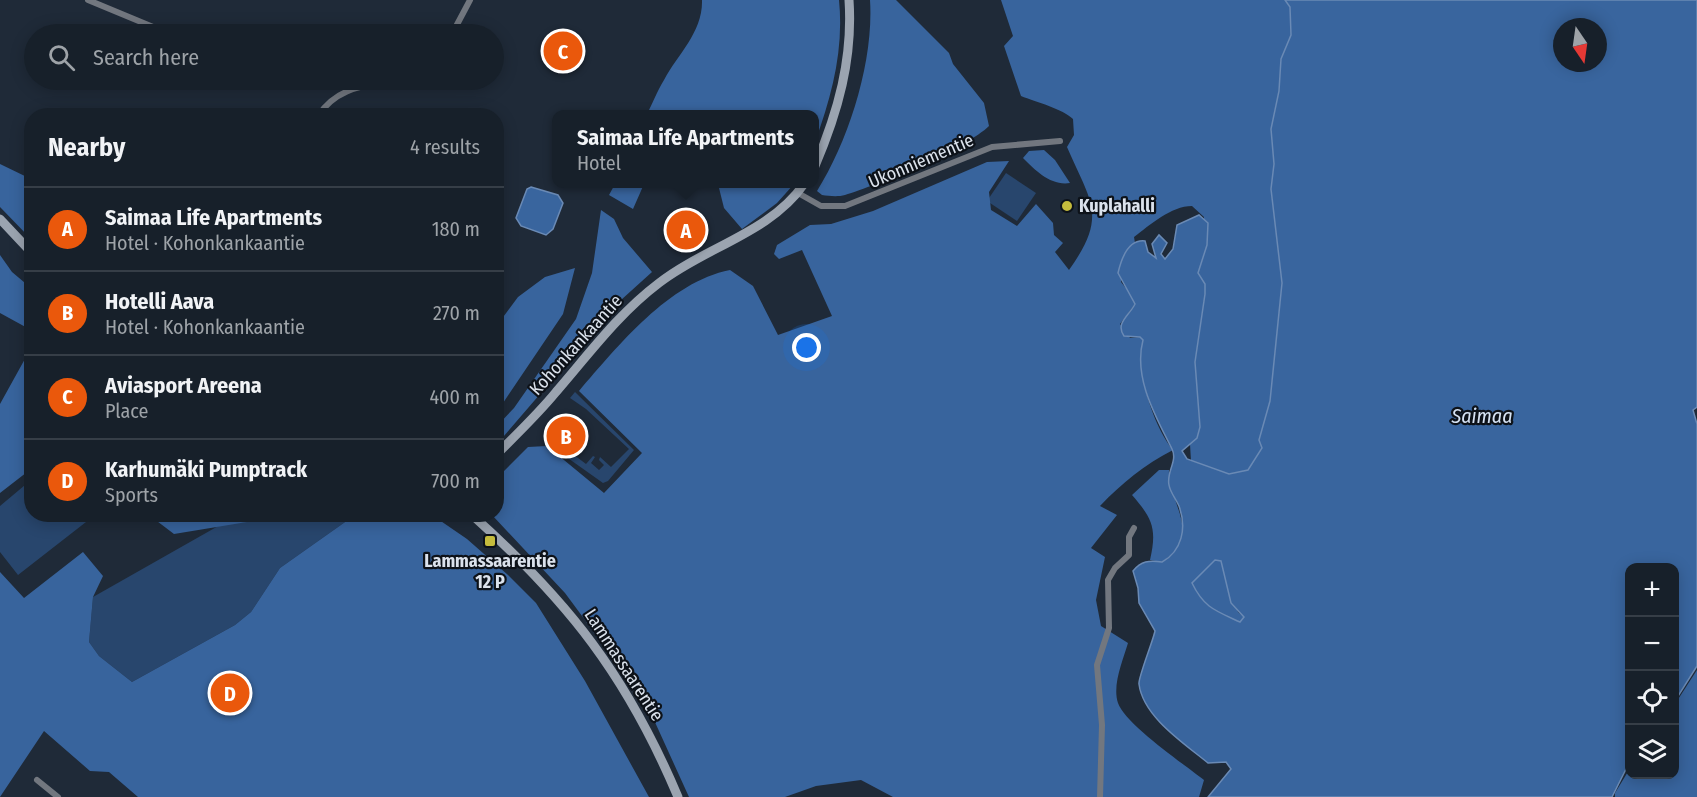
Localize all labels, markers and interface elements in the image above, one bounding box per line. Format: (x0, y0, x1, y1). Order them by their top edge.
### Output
north arrow (1553, 18, 1607, 72)
search box (24, 24, 504, 90)
pin: C (544, 28, 582, 74)
icon: search (45, 41, 78, 74)
text: Search here (93, 44, 199, 71)
popup (552, 110, 819, 188)
text: Saimaa Life Apartments (577, 124, 794, 151)
street label: Ukonniementie (865, 129, 977, 193)
text: Nearby (48, 132, 125, 163)
text: 4 results (410, 135, 480, 159)
text: Hotel (577, 151, 621, 175)
place label: Kuplahalli (1079, 195, 1155, 217)
marker: Kuplahalli (1060, 199, 1074, 213)
text: Saimaa Life Apartments (105, 204, 322, 231)
pin: A (666, 208, 706, 252)
text: A (62, 217, 73, 241)
text: 180 m (432, 217, 480, 241)
text: Hotel · Kohonkankaantie (105, 231, 305, 255)
text: Hotelli Aava (105, 288, 214, 315)
street label: Kohonkankaantie (525, 290, 627, 400)
text: B (62, 301, 73, 325)
text: 270 m (433, 301, 480, 325)
text: Hotel · Kohonkankaantie (105, 315, 305, 339)
your location (792, 333, 821, 362)
text: Aviasport Areena (105, 372, 262, 399)
text: C (62, 385, 73, 409)
text: 400 m (429, 385, 480, 409)
text: Place (105, 399, 148, 423)
water label: Saimaa (1450, 404, 1513, 428)
pin: B (546, 414, 586, 458)
text: Karhumäki Pumptrack (105, 456, 307, 483)
text: D (62, 469, 73, 493)
text: 700 m (431, 469, 480, 493)
text: Sports (105, 483, 158, 507)
marker: Lammassaarentie 12 P (483, 534, 497, 548)
place label: Lammassaarentie 12 P (424, 550, 556, 593)
map controls (1625, 563, 1679, 779)
button: + (1625, 563, 1679, 617)
street label: Lammassaarentie (580, 605, 668, 725)
button: − (1625, 617, 1679, 671)
pin: D (210, 670, 250, 716)
button: locate (1625, 671, 1679, 725)
button: layers (1625, 725, 1679, 779)

